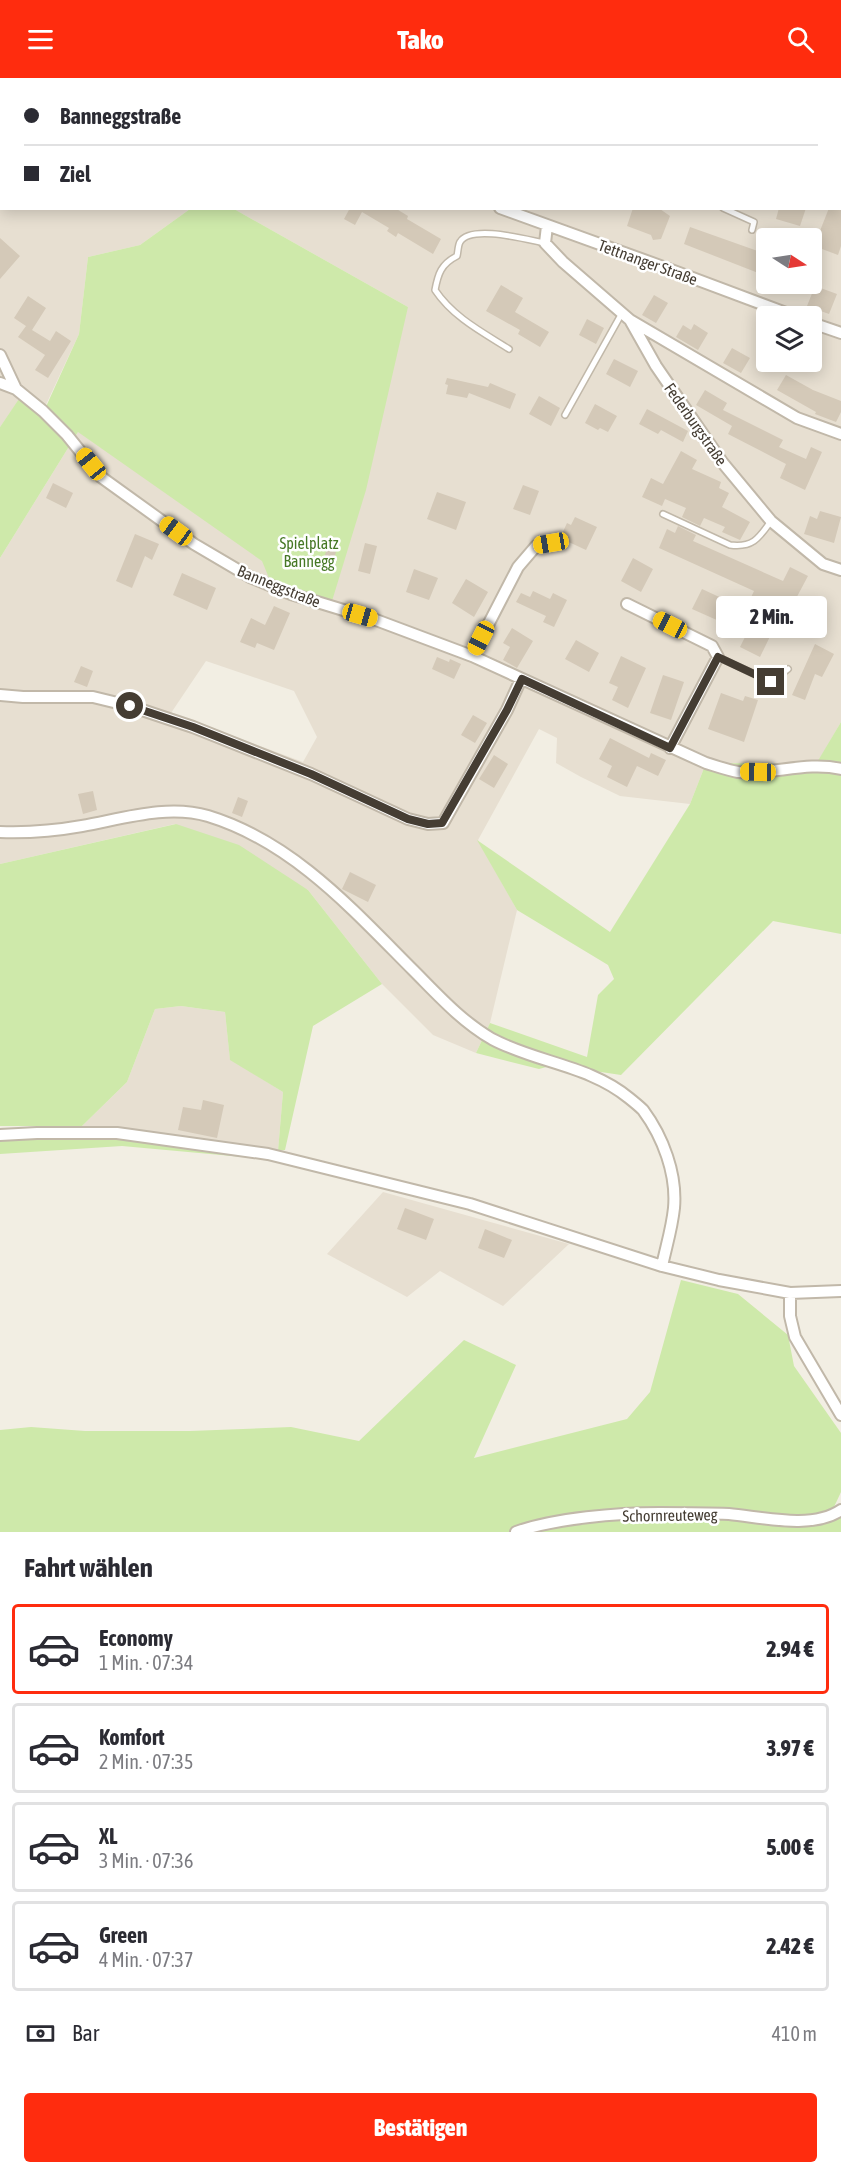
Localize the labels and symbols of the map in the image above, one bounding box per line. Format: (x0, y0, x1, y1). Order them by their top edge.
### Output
north arrow (756, 228, 822, 294)
street label: Tettnanger Straße (596, 236, 700, 289)
street label: Federburgstraße (660, 379, 731, 469)
car (73, 444, 109, 484)
car (156, 513, 196, 549)
car (532, 531, 570, 555)
park label: Spielplatz Bannegg (279, 534, 339, 571)
street label: Banneggstraße (234, 561, 323, 612)
callout: 2 Min. (716, 595, 826, 637)
car (340, 601, 380, 629)
car (650, 609, 690, 641)
car (465, 618, 497, 658)
route end (757, 668, 784, 695)
route start (116, 692, 143, 719)
car (740, 763, 776, 781)
street label: Schornreuteweg (622, 1505, 718, 1526)

